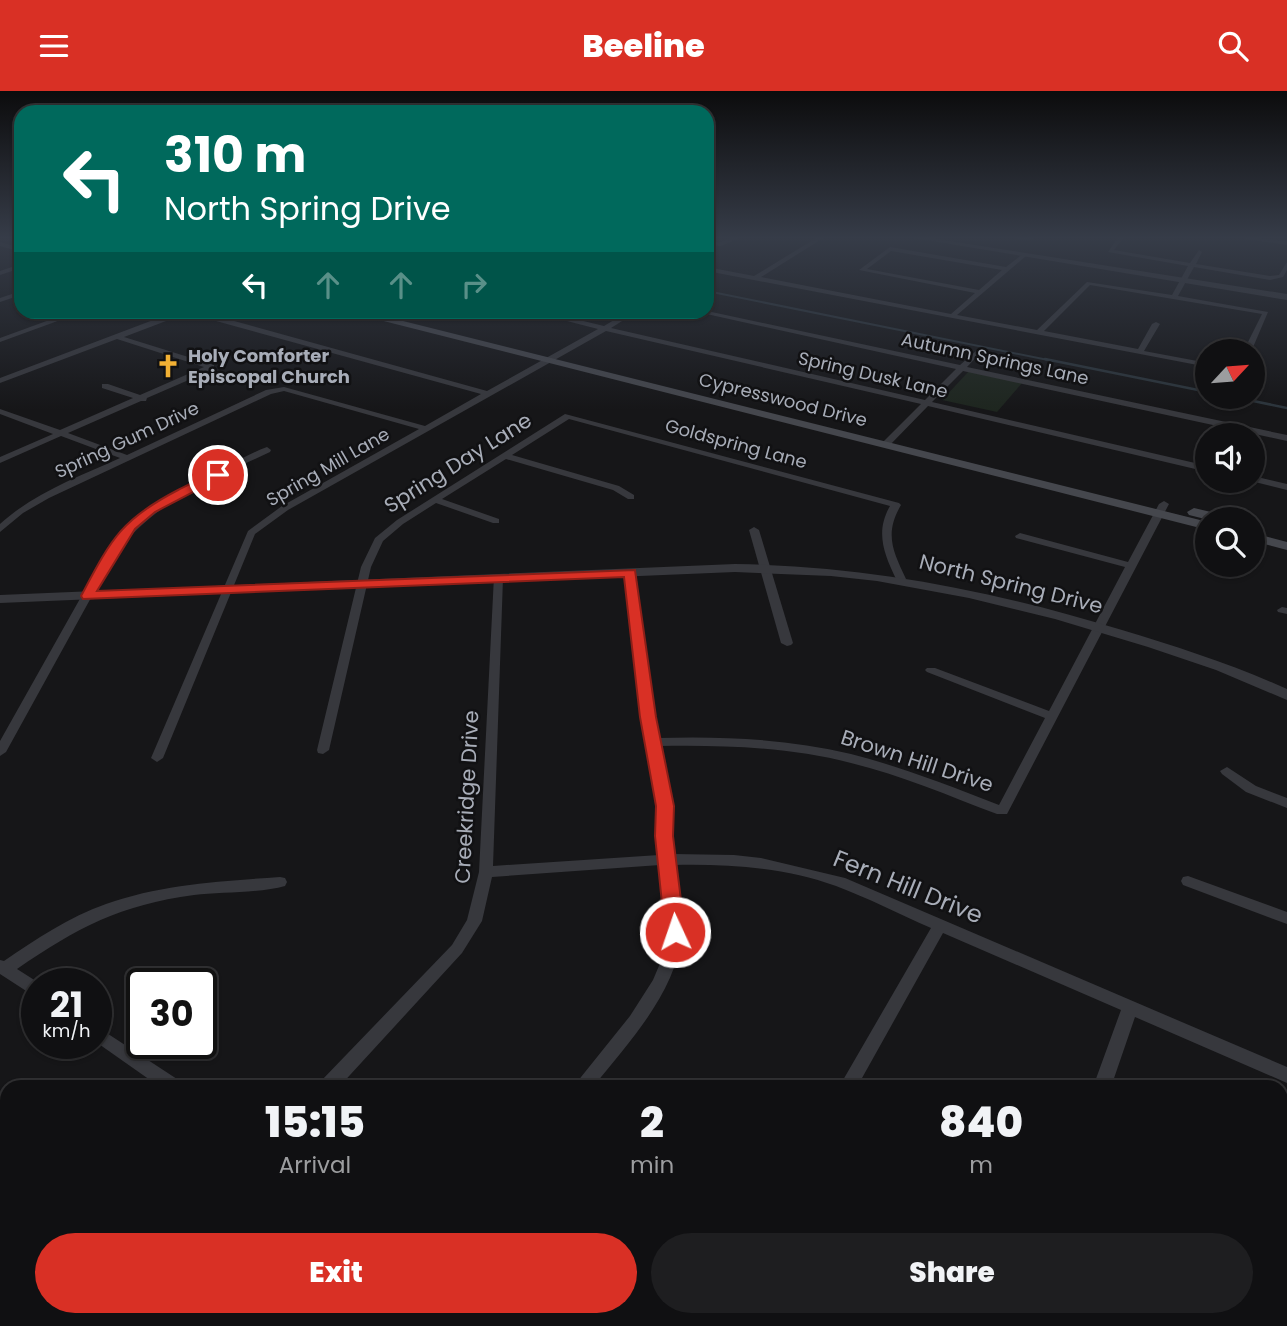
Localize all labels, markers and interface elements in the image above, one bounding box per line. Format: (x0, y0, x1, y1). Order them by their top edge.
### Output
text: Beeline (582, 23, 705, 68)
icon: menu (35, 27, 73, 65)
icon: search (1214, 27, 1252, 65)
text: 310 m (164, 121, 306, 189)
icon: left (49, 133, 140, 224)
text: North Spring Drive (164, 186, 451, 231)
icon: left (236, 266, 274, 304)
icon: ahead (309, 266, 347, 304)
icon: ahead (382, 266, 420, 304)
icon: right (455, 266, 493, 304)
street label: Autumn Springs Lane (899, 326, 1091, 391)
north arrow (1195, 339, 1265, 409)
map controls (1195, 339, 1265, 577)
place label: Holy Comforter Episcopal Church (188, 343, 350, 389)
street label: Spring Dusk Lane (796, 345, 950, 404)
church icon: Holy Comforter Episcopal Church (154, 352, 182, 380)
street label: Cypresswood Drive (696, 366, 870, 433)
street label: Spring Gum Drive (51, 395, 203, 484)
street label: Spring Day Lane (378, 406, 537, 520)
street label: Goldspring Lane (662, 413, 810, 474)
street label: Spring Mill Lane (261, 421, 394, 512)
button: sound (1195, 423, 1265, 493)
pin (188, 445, 248, 505)
icon: arrive (199, 456, 237, 494)
button: search (1195, 507, 1265, 577)
street label: North Spring Drive (916, 547, 1106, 620)
street label: Creekridge Drive (447, 710, 486, 884)
street label: Brown Hill Drive (837, 722, 997, 799)
street label: Fern Hill Drive (828, 842, 988, 932)
position arrow (638, 895, 712, 969)
speed limit sign: 30 (126, 968, 217, 1059)
text: 21 (50, 980, 83, 1029)
text: km/h (43, 1018, 90, 1043)
text: 15:15 (265, 1093, 365, 1152)
text: 2 (640, 1093, 664, 1152)
text: 840 (939, 1093, 1023, 1152)
text: Arrival (279, 1149, 351, 1181)
text: min (630, 1149, 674, 1181)
text: m (969, 1149, 993, 1181)
button: Exit (35, 1233, 637, 1313)
button: Share (651, 1233, 1253, 1313)

